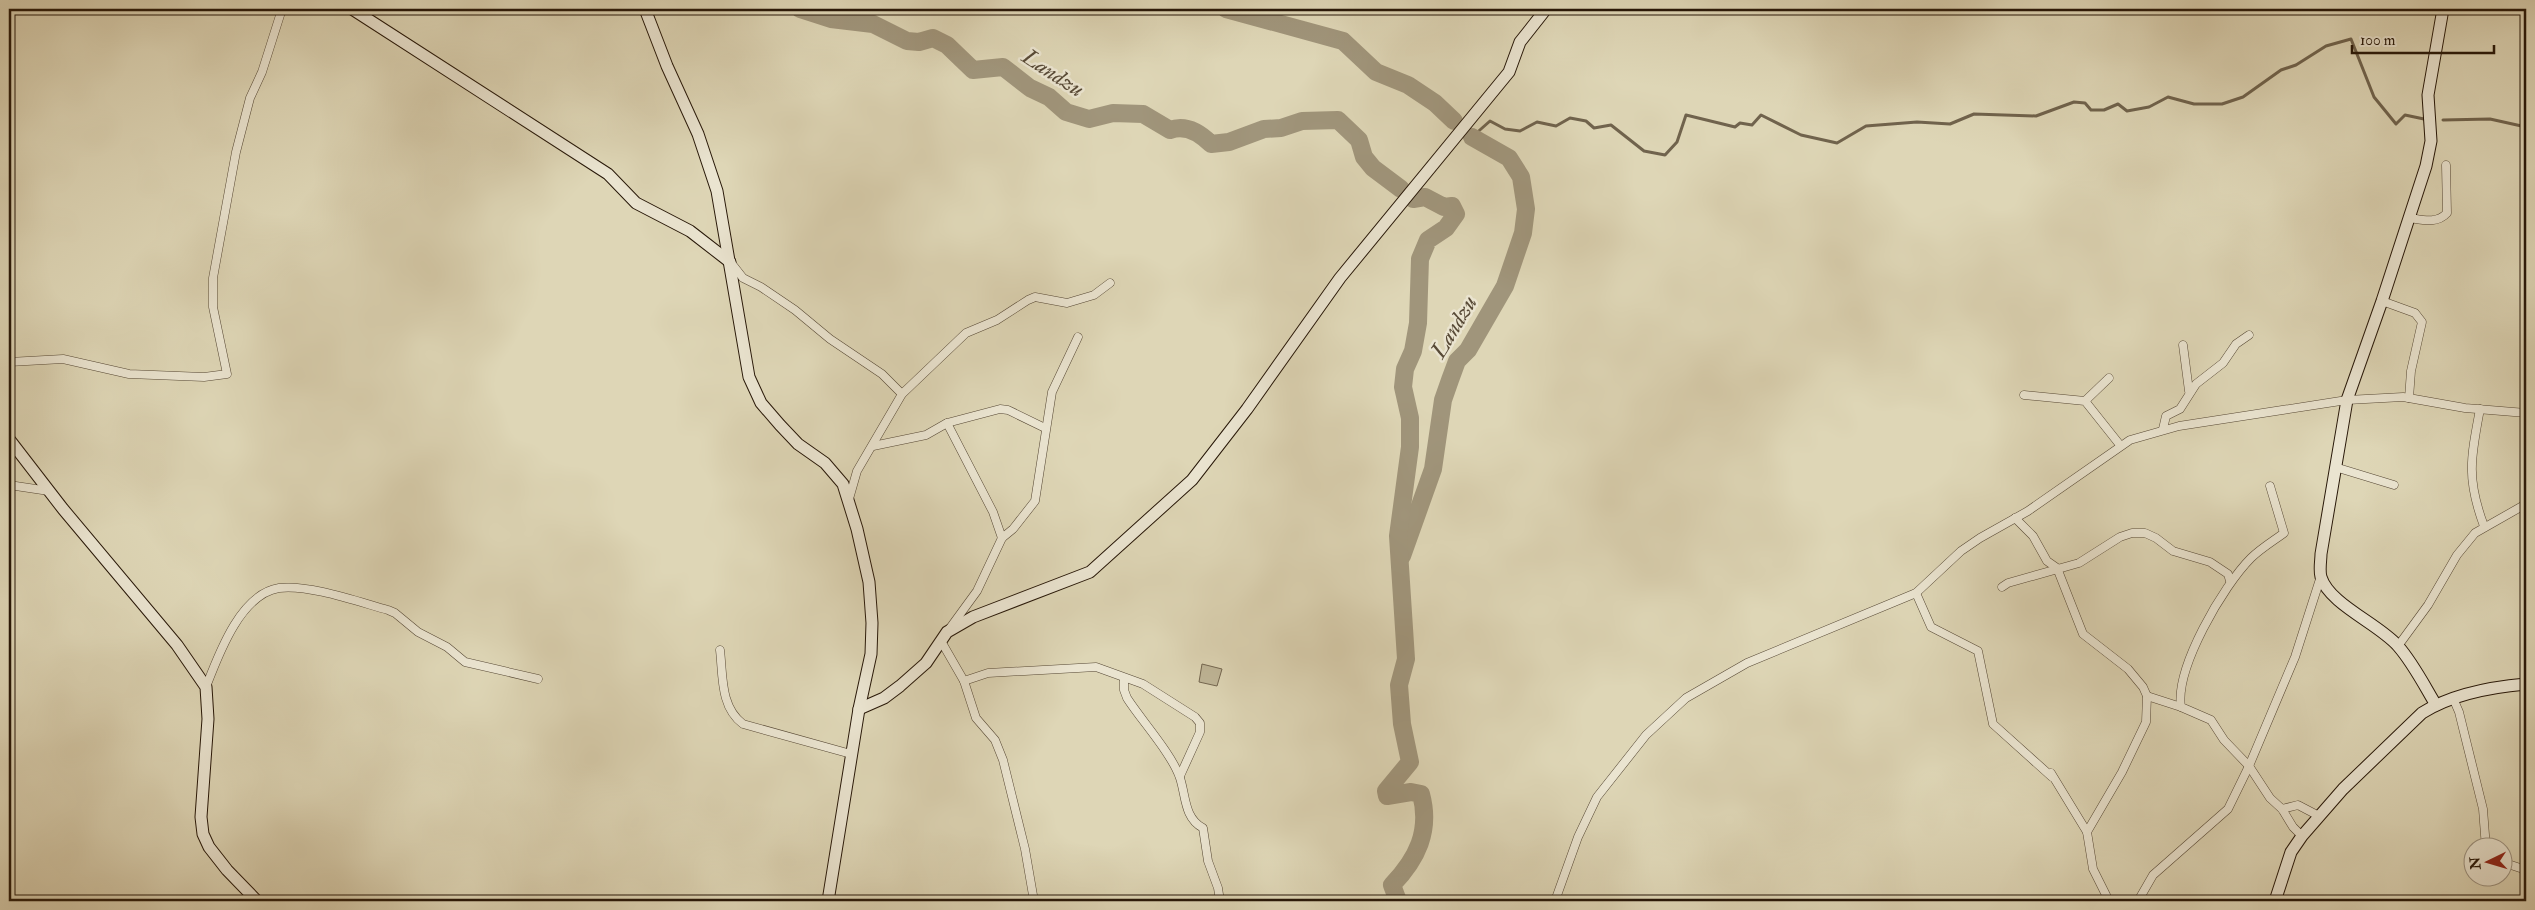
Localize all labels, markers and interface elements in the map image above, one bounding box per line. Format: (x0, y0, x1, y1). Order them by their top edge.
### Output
scale bar (2352, 22, 2495, 54)
text: 100 m (2360, 31, 2396, 50)
water label: Landzu (1016, 42, 1089, 103)
water label: Landzu (1424, 291, 1484, 364)
north arrow (2462, 838, 2512, 888)
text: N (2466, 856, 2485, 871)

